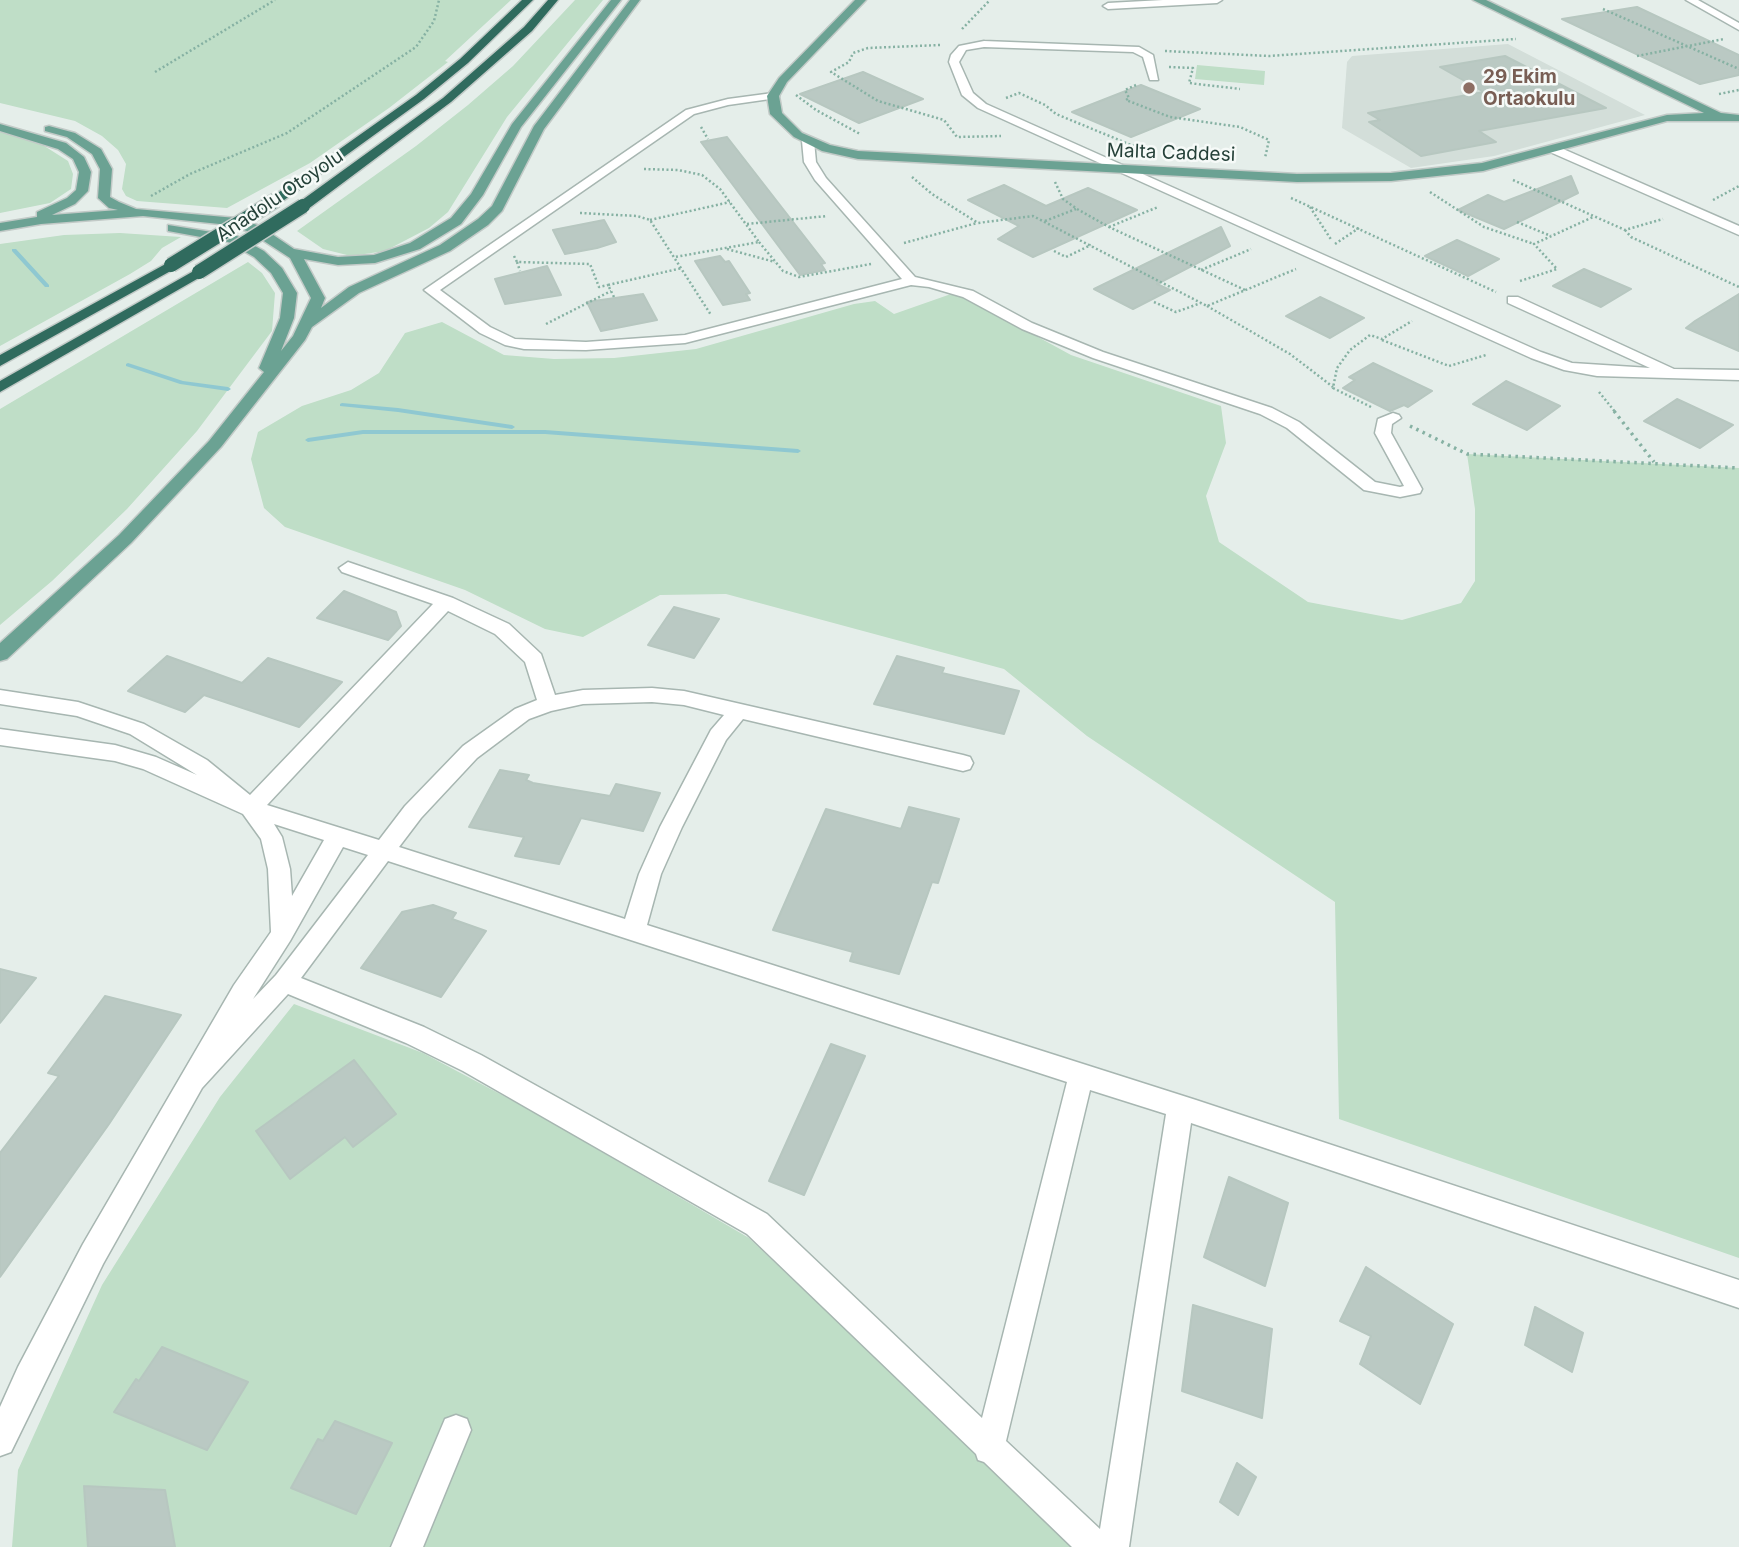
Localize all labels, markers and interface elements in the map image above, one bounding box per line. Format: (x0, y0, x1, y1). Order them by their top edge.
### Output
place label: 29 Ekim Ortaokulu (1483, 66, 1575, 110)
marker: 29 Ekim Ortaokulu (1461, 80, 1477, 96)
street label: Malta Caddesi (1106, 139, 1236, 167)
street label: Anadolu Otoyolu (212, 145, 348, 247)

